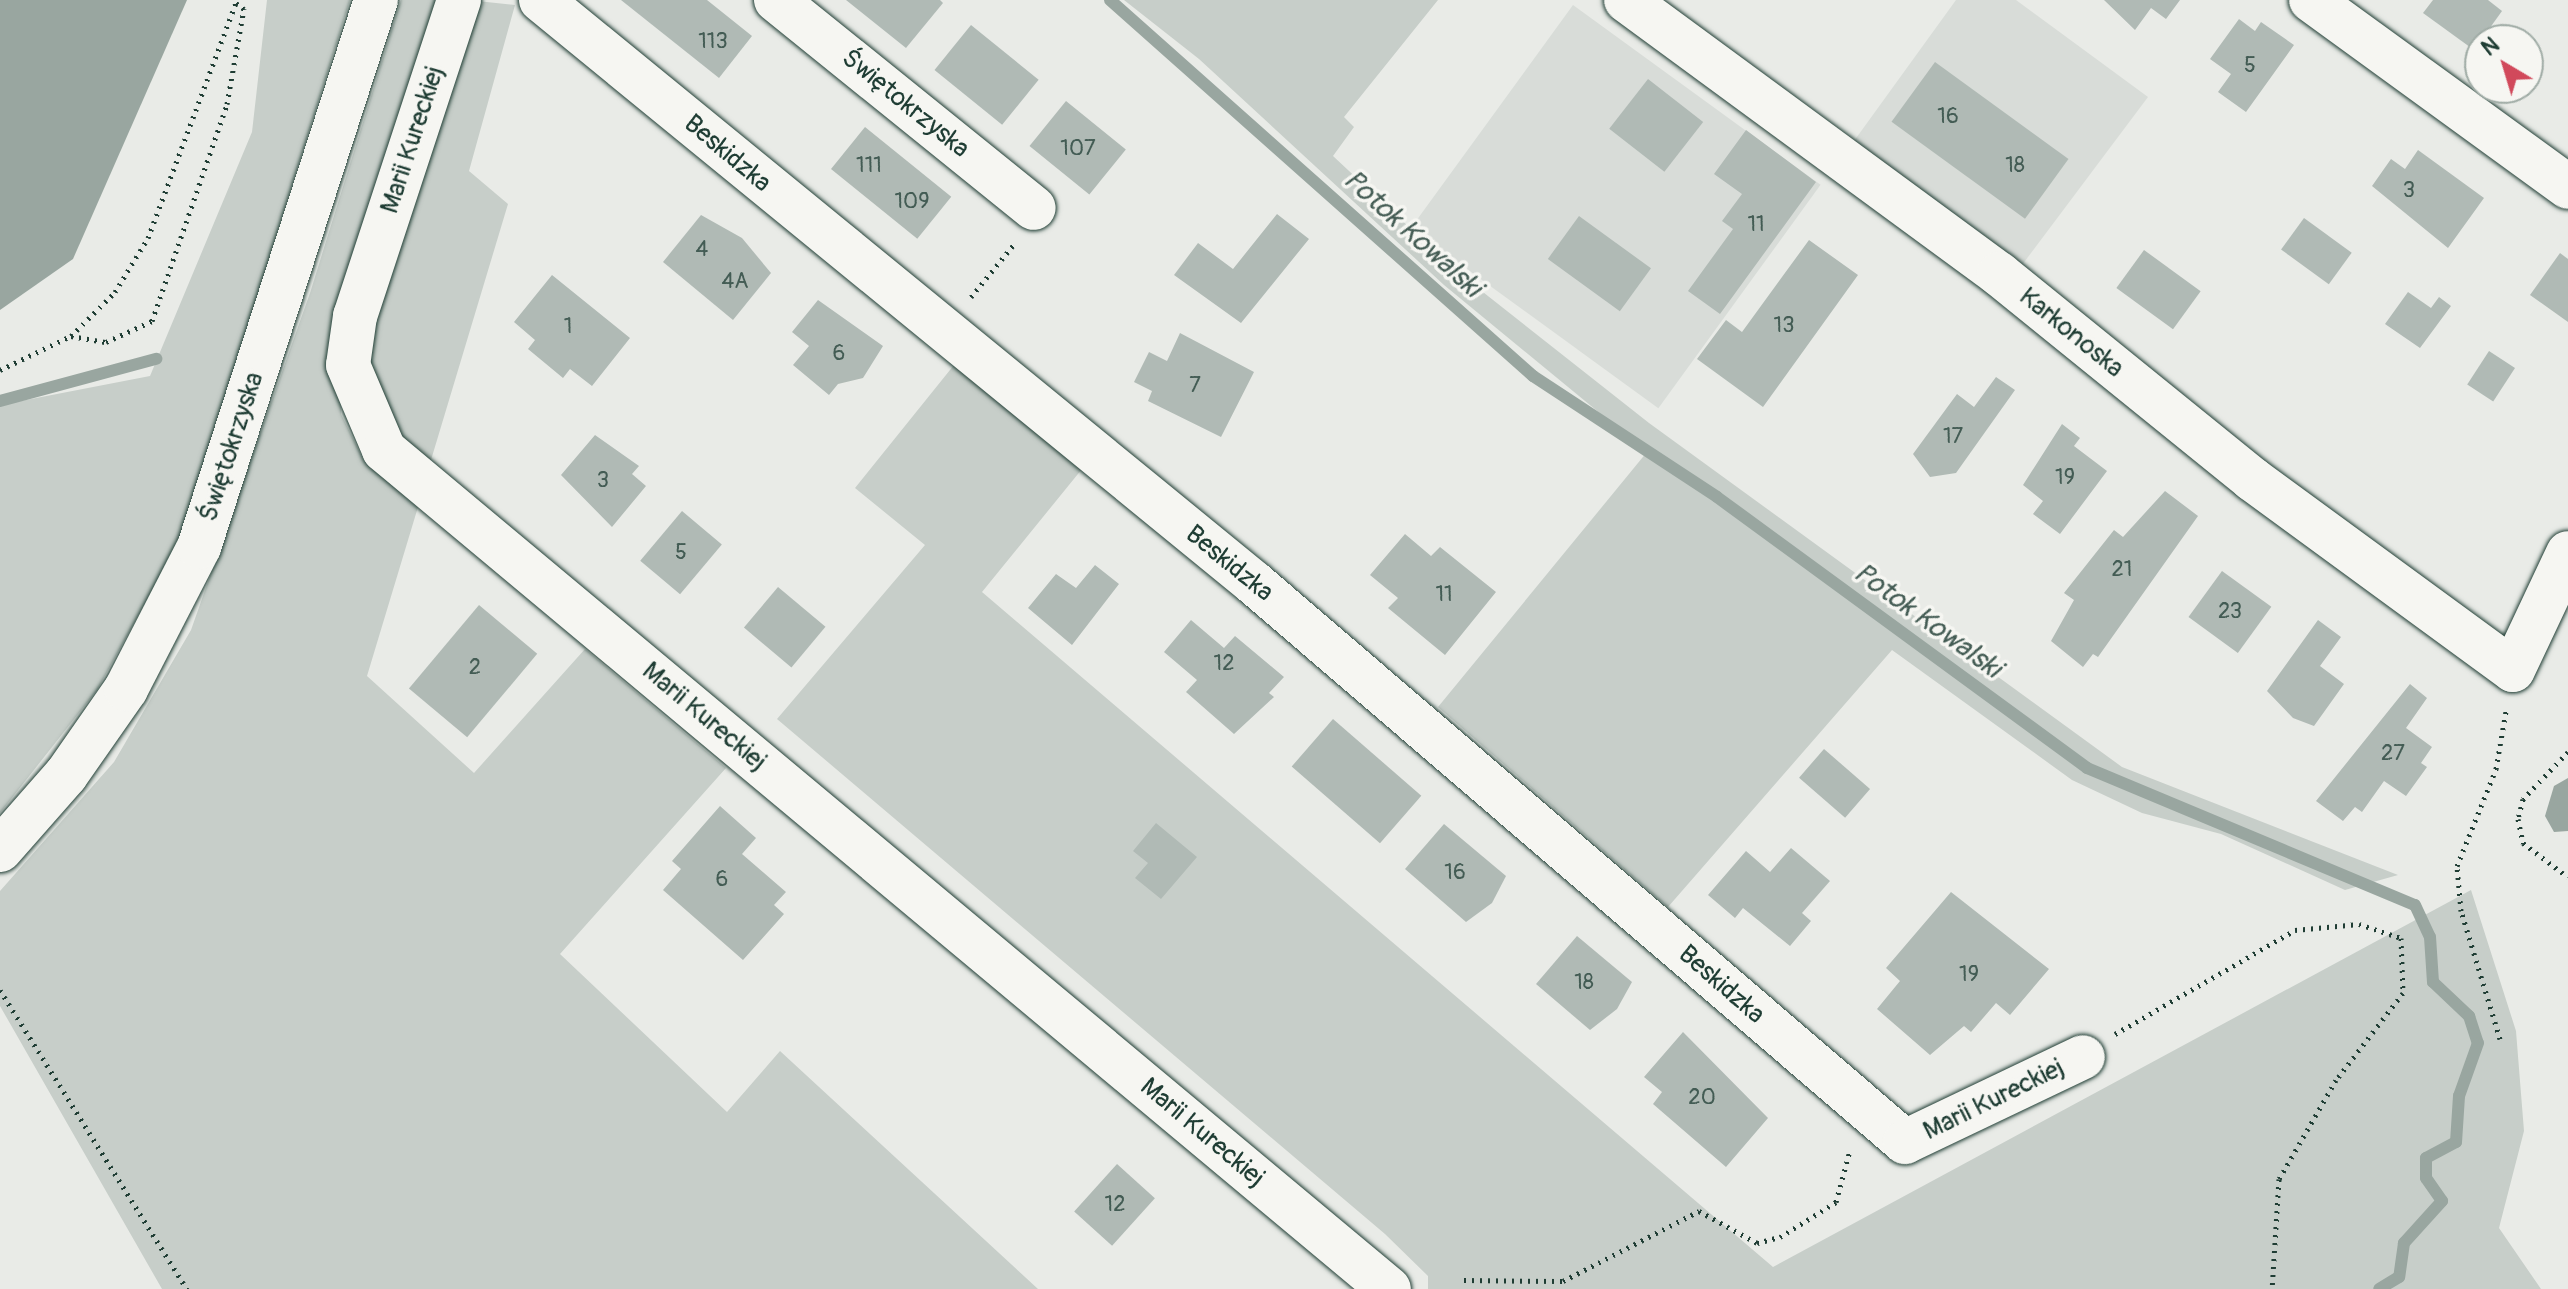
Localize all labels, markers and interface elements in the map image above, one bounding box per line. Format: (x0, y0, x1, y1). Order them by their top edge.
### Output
north arrow (2464, 24, 2544, 104)
house number: 113 (698, 29, 728, 55)
text: N (2476, 31, 2505, 62)
street label: Świętokrzyska (835, 43, 975, 165)
house number: 5 (2244, 53, 2256, 79)
street label: Marii Kureckiej (375, 63, 451, 217)
house number: 16 (1937, 104, 1959, 130)
street label: Beskidzka (677, 109, 777, 199)
house number: 107 (1060, 136, 1096, 162)
house number: 111 (856, 153, 882, 179)
house number: 18 (2005, 153, 2025, 179)
water label: Potok Kowalski (1336, 163, 1488, 305)
house number: 3 (2403, 178, 2415, 204)
house number: 109 (895, 189, 929, 215)
house number: 11 (1747, 212, 1765, 238)
house number: 4 (696, 237, 708, 263)
house number: 4A (721, 269, 749, 295)
street label: Karkonoska (2012, 281, 2130, 385)
house number: 13 (1774, 313, 1794, 339)
house number: 1 (564, 314, 572, 340)
house number: 6 (833, 341, 845, 367)
street label: Świętokrzyska (193, 368, 271, 526)
house number: 7 (1189, 373, 1201, 399)
house number: 17 (1943, 424, 1963, 450)
house number: 19 (2055, 465, 2075, 491)
house number: 3 (597, 468, 609, 494)
street label: Beskidzka (1179, 519, 1279, 609)
house number: 5 (675, 540, 687, 566)
water label: Potok Kowalski (1847, 556, 2007, 686)
house number: 21 (2112, 557, 2132, 583)
house number: 11 (1435, 582, 1453, 608)
house number: 23 (2218, 599, 2242, 625)
house number: 12 (1214, 651, 1234, 677)
house number: 2 (469, 655, 481, 681)
street label: Marii Kureckiej (635, 656, 773, 778)
house number: 27 (2381, 741, 2405, 767)
house number: 16 (1444, 860, 1466, 886)
house number: 6 (716, 867, 728, 893)
street label: Beskidzka (1672, 939, 1770, 1031)
house number: 19 (1959, 962, 1979, 988)
house number: 18 (1574, 970, 1594, 996)
street label: Marii Kureckiej (1918, 1052, 2070, 1148)
street label: Marii Kureckiej (1133, 1072, 1271, 1194)
house number: 20 (1688, 1085, 1716, 1111)
house number: 12 (1105, 1192, 1125, 1218)

